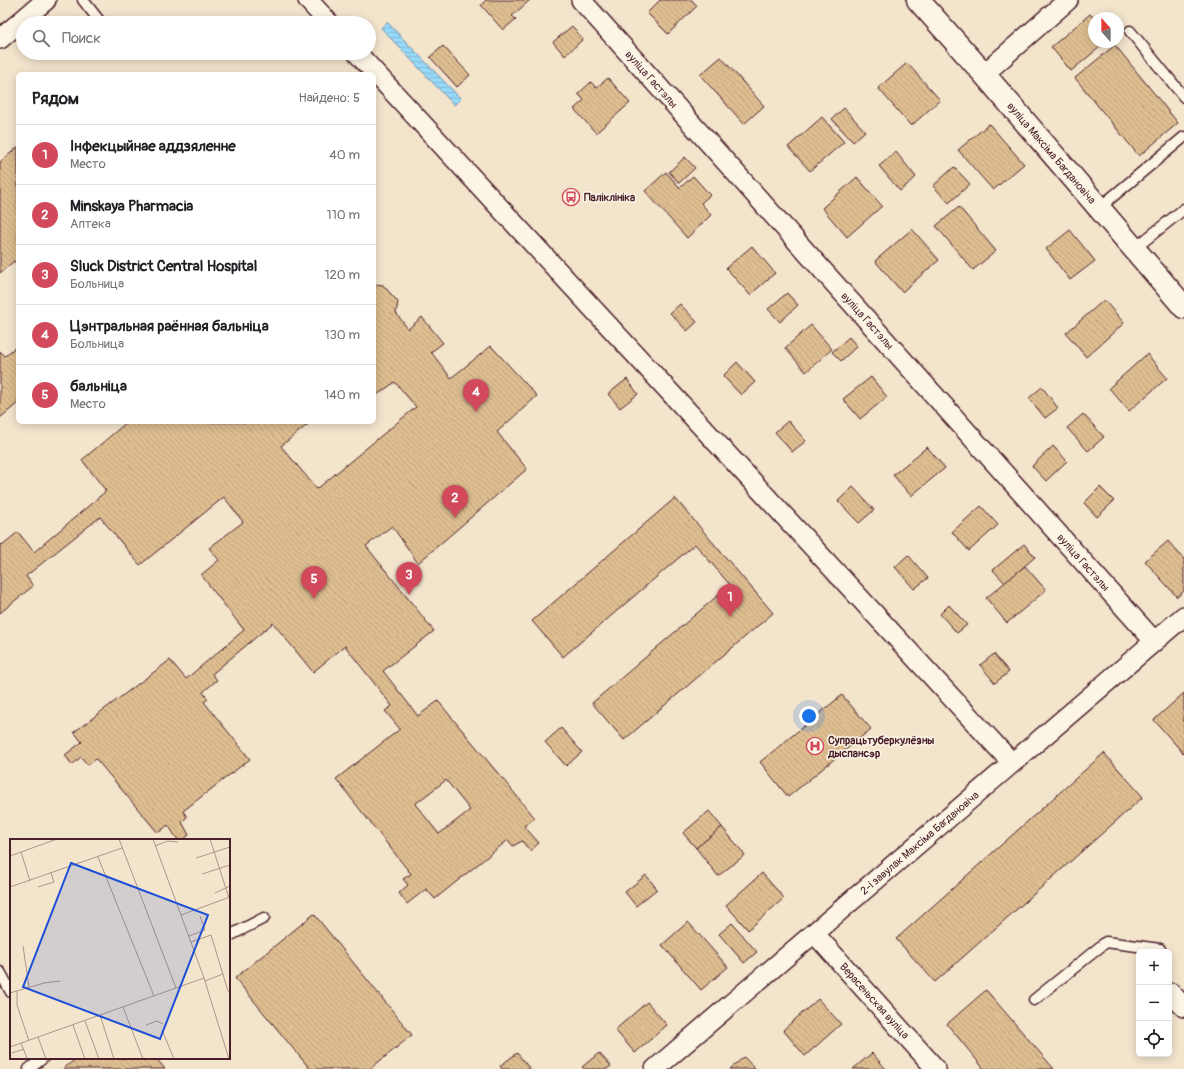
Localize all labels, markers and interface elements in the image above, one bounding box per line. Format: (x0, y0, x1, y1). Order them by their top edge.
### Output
north arrow (1088, 12, 1124, 48)
search box (16, 16, 376, 60)
icon: search (30, 27, 52, 49)
text: Поиск (62, 29, 101, 48)
street label: вуліца Гастэлы (623, 48, 681, 110)
text: Рядом (32, 88, 79, 109)
text: Найдено: 5 (298, 90, 360, 106)
street label: вуліца Максіма Багдановіча (1004, 99, 1099, 206)
text: Інфекцыйнае аддзяленне (70, 137, 236, 156)
text: 1 (42, 147, 48, 163)
text: 40 m (329, 147, 360, 163)
text: Место (70, 156, 106, 172)
bus stop icon: Паліклініка (561, 187, 581, 207)
place label: Паліклініка (584, 191, 635, 204)
text: Minskaya Pharmacia (70, 197, 193, 216)
text: 2 (41, 207, 49, 223)
text: 110 m (327, 207, 360, 223)
text: Аптека (70, 216, 111, 232)
text: Sluck District Central Hospital (70, 257, 257, 276)
text: 3 (41, 267, 49, 283)
text: 120 m (324, 267, 360, 283)
text: Больница (70, 276, 124, 292)
street label: вуліца Гастэлы (839, 289, 897, 352)
text: Цэнтральная раённая бальніца (70, 317, 269, 336)
text: 4 (41, 327, 49, 343)
text: 130 m (324, 327, 360, 343)
text: Больница (70, 336, 124, 352)
text: бальніца (70, 377, 127, 396)
pin: 4 (463, 379, 489, 412)
text: 5 (41, 387, 49, 403)
text: 140 m (324, 387, 360, 403)
text: Место (70, 396, 106, 412)
pin: 2 (442, 485, 468, 518)
street label: вуліца Гастэлы (1055, 531, 1112, 593)
pin: 3 (396, 562, 422, 595)
pin: 5 (301, 566, 327, 599)
pin: 1 (717, 584, 743, 617)
your location (799, 706, 819, 726)
place label: Супрацьтуберкулёзны дыспансэр (827, 734, 934, 760)
hospital icon: Супрацьтуберкулёзны дыспансэр (805, 736, 825, 756)
street label: 2-і завулак Максіма Багдановіча (857, 788, 981, 897)
inset map (10, 839, 230, 1059)
map controls (1136, 949, 1172, 1057)
button: + (1136, 949, 1172, 985)
street label: Верасеньская вуліца (837, 960, 912, 1041)
button: − (1136, 985, 1172, 1021)
button: locate (1136, 1021, 1172, 1057)

